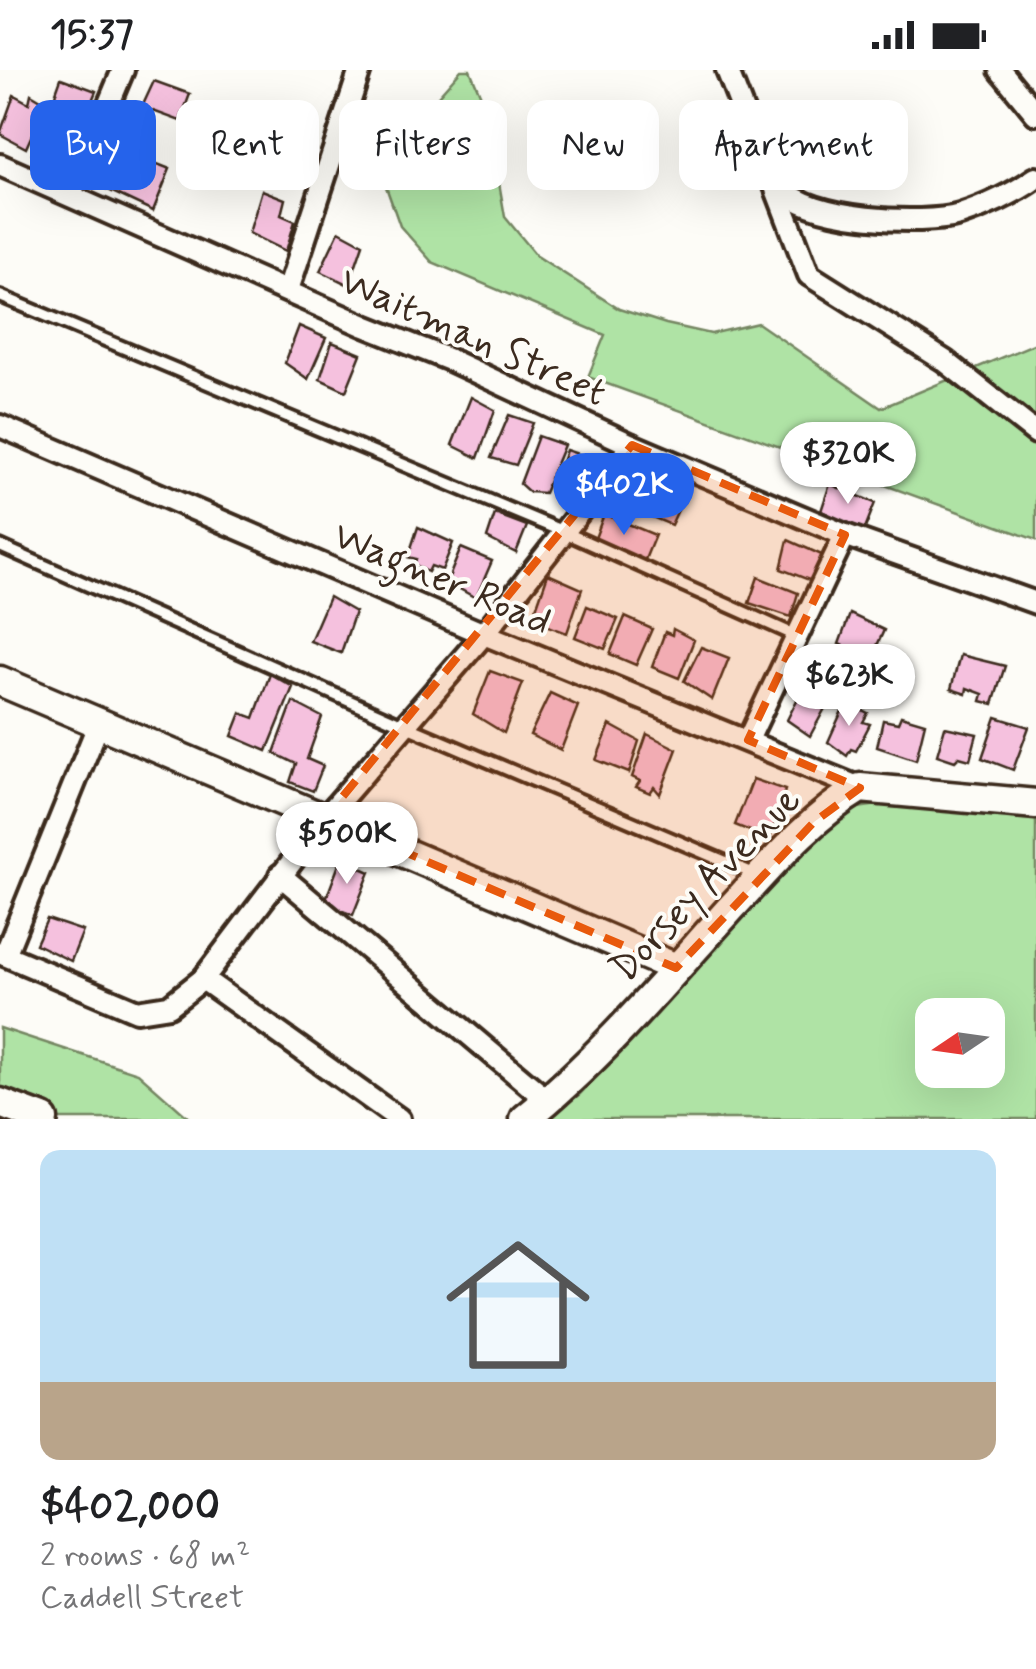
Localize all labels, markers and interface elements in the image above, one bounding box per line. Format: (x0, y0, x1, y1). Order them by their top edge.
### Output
text: 15:37 (50, 11, 134, 60)
chip: Buy (30, 100, 156, 190)
chip: Rent (176, 100, 319, 190)
chip: Filters (339, 100, 507, 190)
chip: New (527, 100, 659, 190)
chip: Apartment (679, 100, 908, 190)
street label: Waitman Street (331, 256, 614, 420)
pin: $320K (778, 422, 918, 507)
text: $320K (802, 433, 894, 475)
pin: $402K (554, 453, 694, 538)
text: $402K (575, 464, 673, 506)
street label: Wagner Road (323, 511, 559, 653)
pin: $623K (779, 644, 919, 729)
text: $623K (805, 655, 893, 697)
street label: Dorsey Avenue (599, 776, 813, 994)
pin: $500K (277, 802, 417, 887)
text: $500K (298, 813, 396, 855)
north arrow (915, 998, 1005, 1088)
map controls (915, 998, 1005, 1088)
icon: home (428, 1215, 608, 1395)
text: $402,000 (40, 1480, 220, 1535)
text: 2 rooms · 68 m² (40, 1535, 250, 1577)
text: Caddell Street (40, 1577, 244, 1619)

